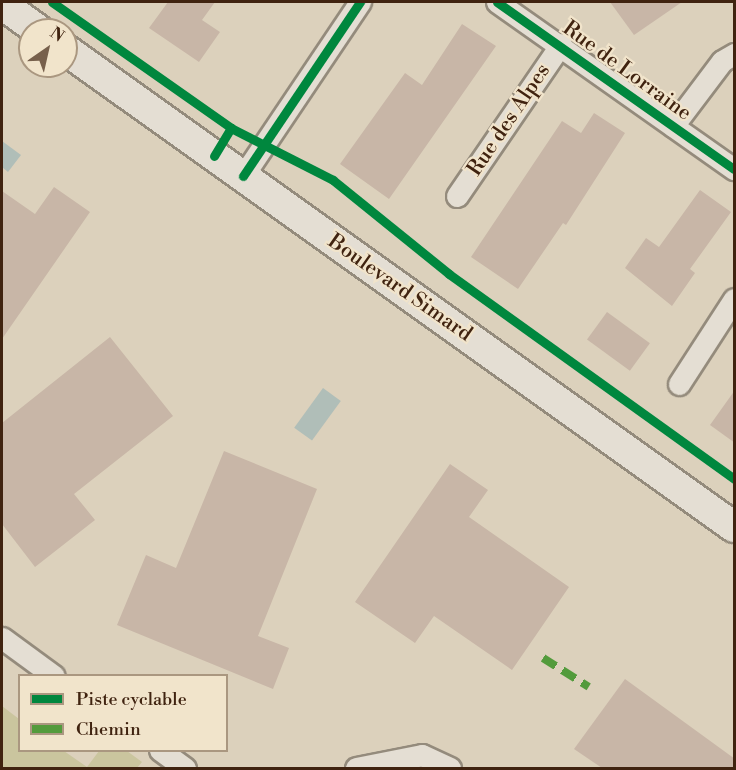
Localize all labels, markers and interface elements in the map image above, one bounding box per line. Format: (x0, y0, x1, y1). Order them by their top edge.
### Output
street label: Rue de Lorraine (558, 16, 696, 126)
north arrow (18, 18, 78, 78)
text: N (46, 23, 68, 47)
street label: Rue des Alpes (462, 59, 556, 181)
street label: Boulevard Simard (323, 229, 477, 347)
legend (18, 674, 228, 752)
text: Piste cyclable (76, 688, 187, 711)
text: Chemin (76, 718, 141, 741)

